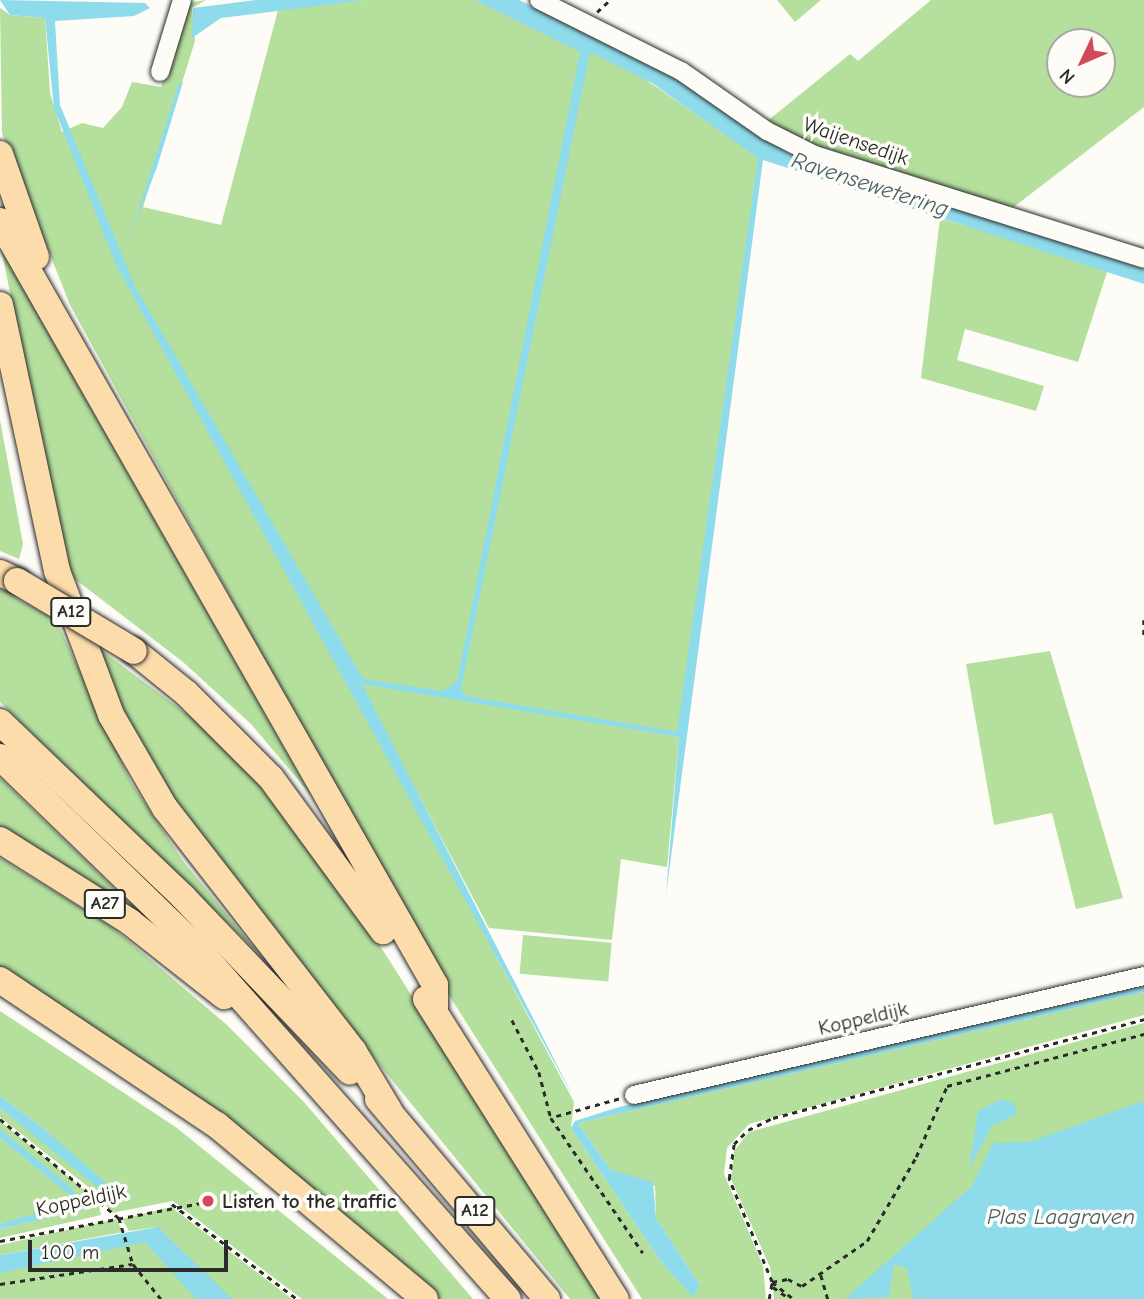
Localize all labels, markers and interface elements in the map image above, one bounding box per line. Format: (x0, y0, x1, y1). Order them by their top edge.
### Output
north arrow (1046, 28, 1116, 98)
text: N (1055, 64, 1080, 88)
street label: Waijensedijk (800, 111, 912, 171)
water label: Ravensewetering (788, 147, 952, 223)
road number: A12 (50, 596, 92, 628)
road number: A27 (82, 888, 128, 920)
street label: Koppeldijk (816, 995, 910, 1041)
street label: Koppeldijk (34, 1178, 128, 1222)
place label: Listen to the traffic (222, 1188, 397, 1214)
marker: Listen to the traffic (200, 1193, 216, 1209)
road number: A12 (454, 1196, 496, 1226)
water label: Plas Laagraven (987, 1203, 1135, 1231)
scale bar (32, 1226, 231, 1270)
text: 100 m (41, 1240, 99, 1264)

